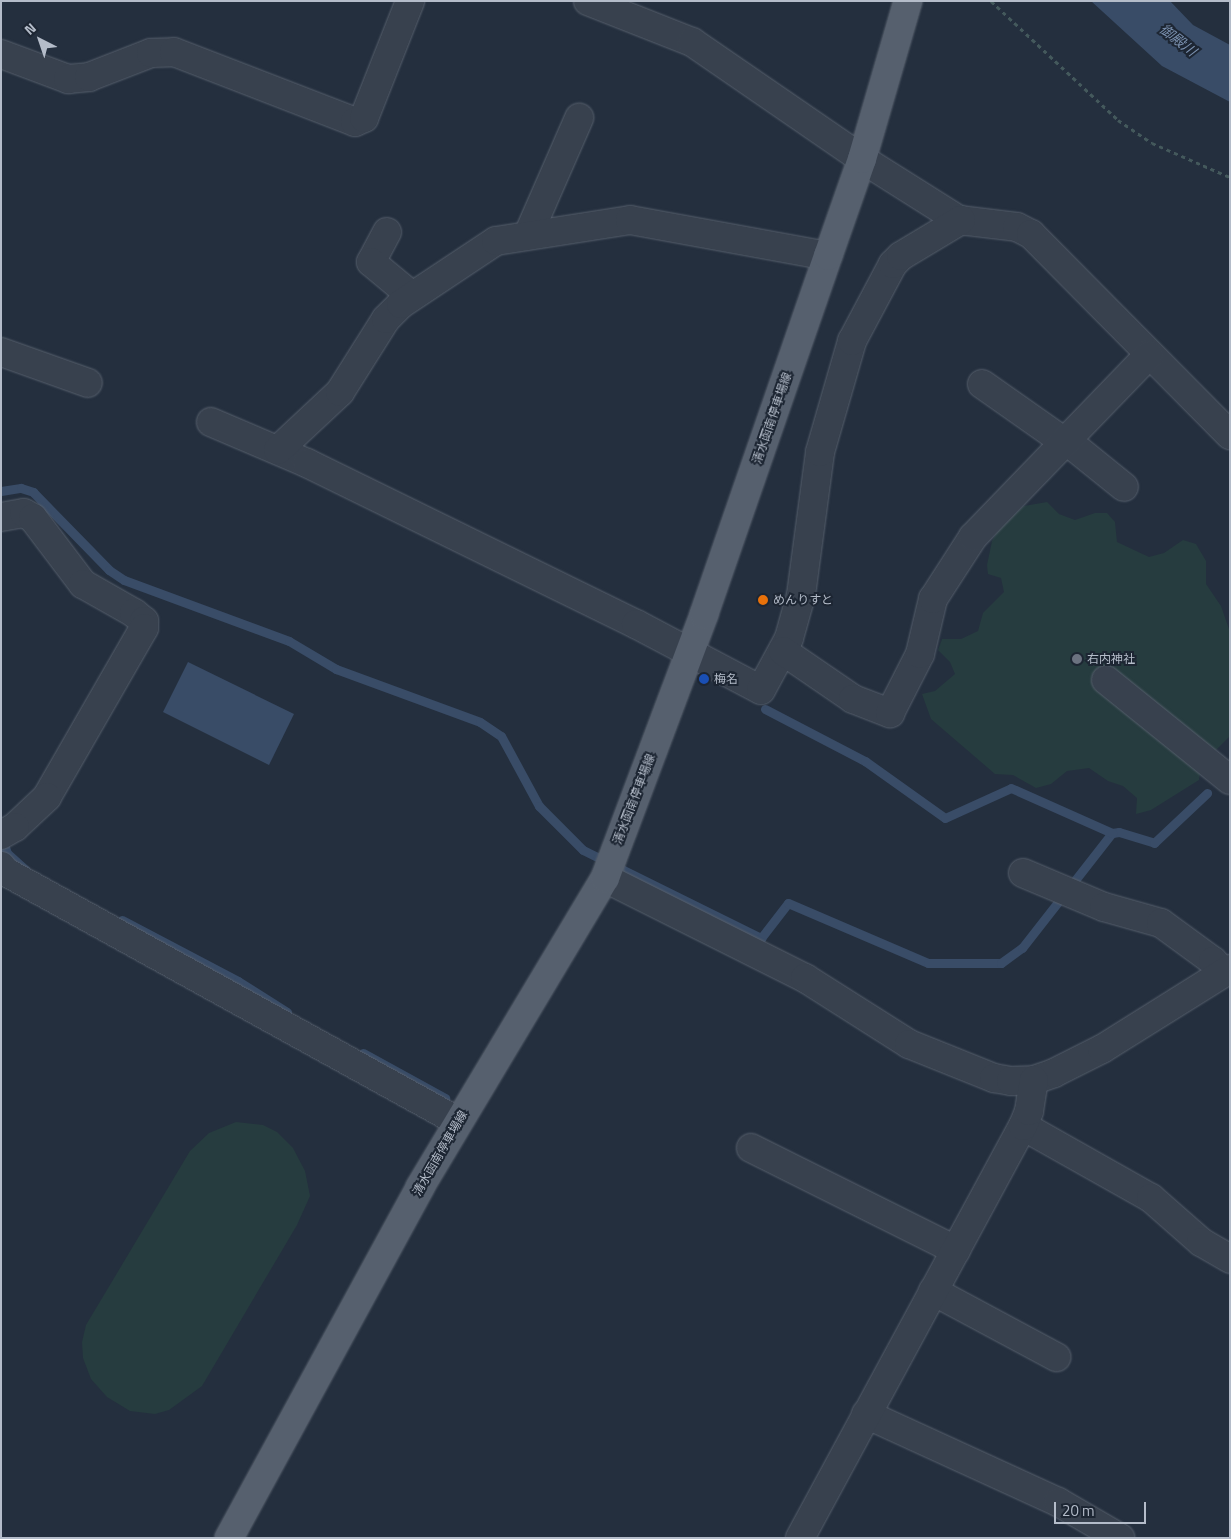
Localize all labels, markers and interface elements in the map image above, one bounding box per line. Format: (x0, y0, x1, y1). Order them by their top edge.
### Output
north arrow (15, 15, 65, 65)
text: N (19, 17, 40, 39)
water label: 御殿川 (1156, 20, 1200, 60)
street label: 清水函南停車場線 (750, 370, 794, 466)
place label: めんりすと (773, 593, 833, 607)
marker: めんりすと (757, 594, 769, 606)
place label: 右内神社 (1087, 652, 1135, 666)
marker: 右内神社 (1071, 653, 1083, 665)
place label: 梅名 (714, 672, 738, 686)
marker: 梅名 (698, 673, 710, 685)
street label: 清水函南停車場線 (610, 752, 658, 846)
street label: 清水函南停車場線 (410, 1108, 470, 1198)
scale bar (1056, 1492, 1148, 1524)
text: 20 m (1062, 1499, 1095, 1522)

